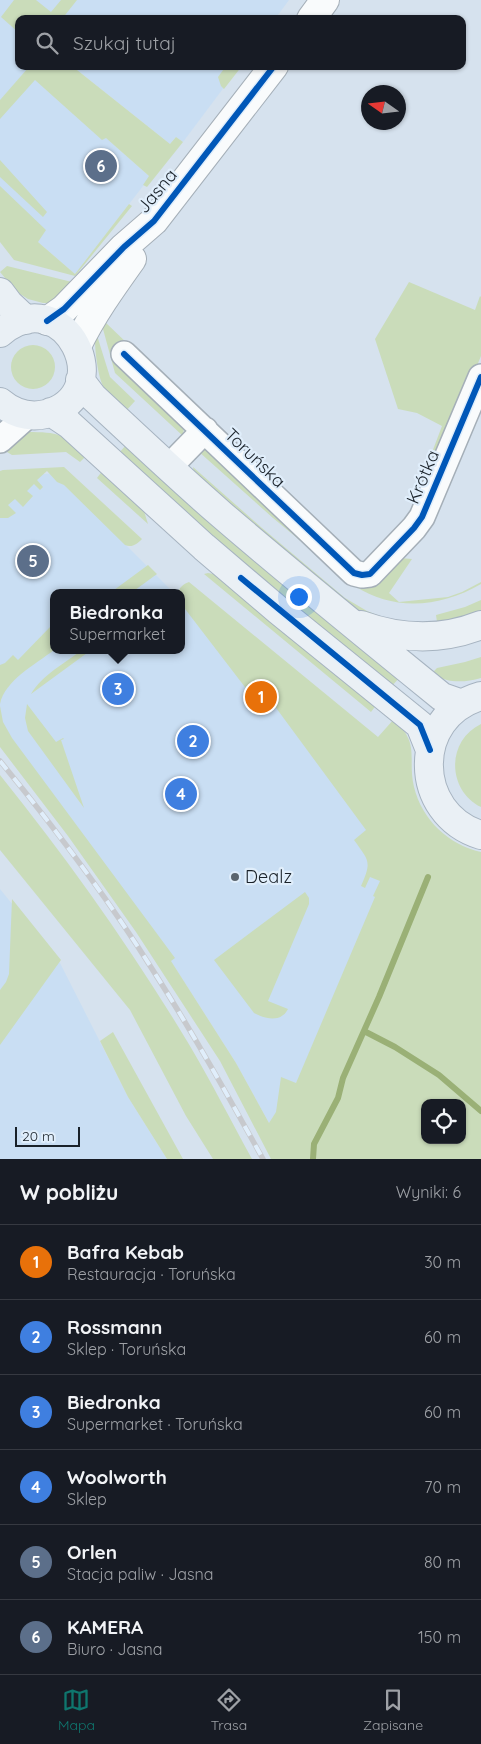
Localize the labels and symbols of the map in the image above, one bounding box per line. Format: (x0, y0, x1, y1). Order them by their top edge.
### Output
north arrow (361, 85, 406, 130)
pin: 6 (85, 147, 117, 185)
street label: Jasna (131, 164, 182, 218)
street label: Toruńska (220, 423, 291, 492)
street label: Krótka (401, 446, 444, 507)
pin: 5 (17, 542, 49, 580)
your location (286, 584, 312, 610)
pin: 3 (102, 670, 134, 708)
pin: 1 (245, 678, 277, 716)
pin: 2 (177, 722, 209, 760)
pin: 4 (165, 775, 197, 813)
place label: Dealz (245, 865, 292, 888)
marker: Dealz (229, 871, 241, 883)
scale bar (15, 1124, 80, 1147)

